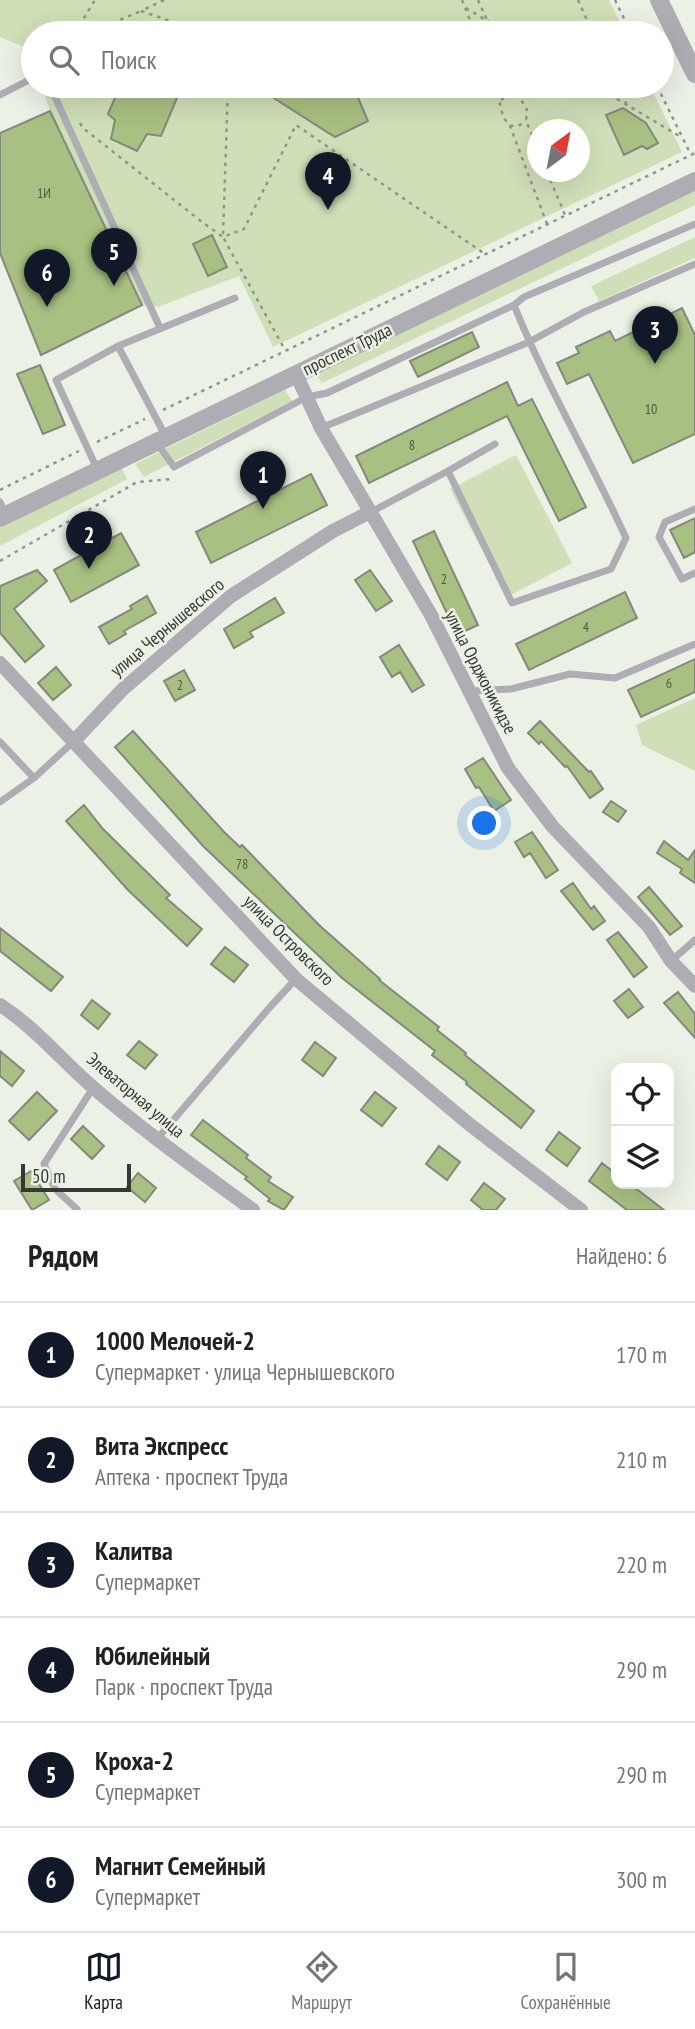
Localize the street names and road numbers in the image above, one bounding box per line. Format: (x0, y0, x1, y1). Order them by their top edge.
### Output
street label: проспект Труда (299, 318, 395, 380)
street label: улица Чернышевского (105, 573, 229, 681)
street label: улица Орджоникидзе (440, 606, 522, 738)
street label: улица Островского (239, 890, 339, 990)
street label: Элеваторная улица (82, 1047, 190, 1143)

